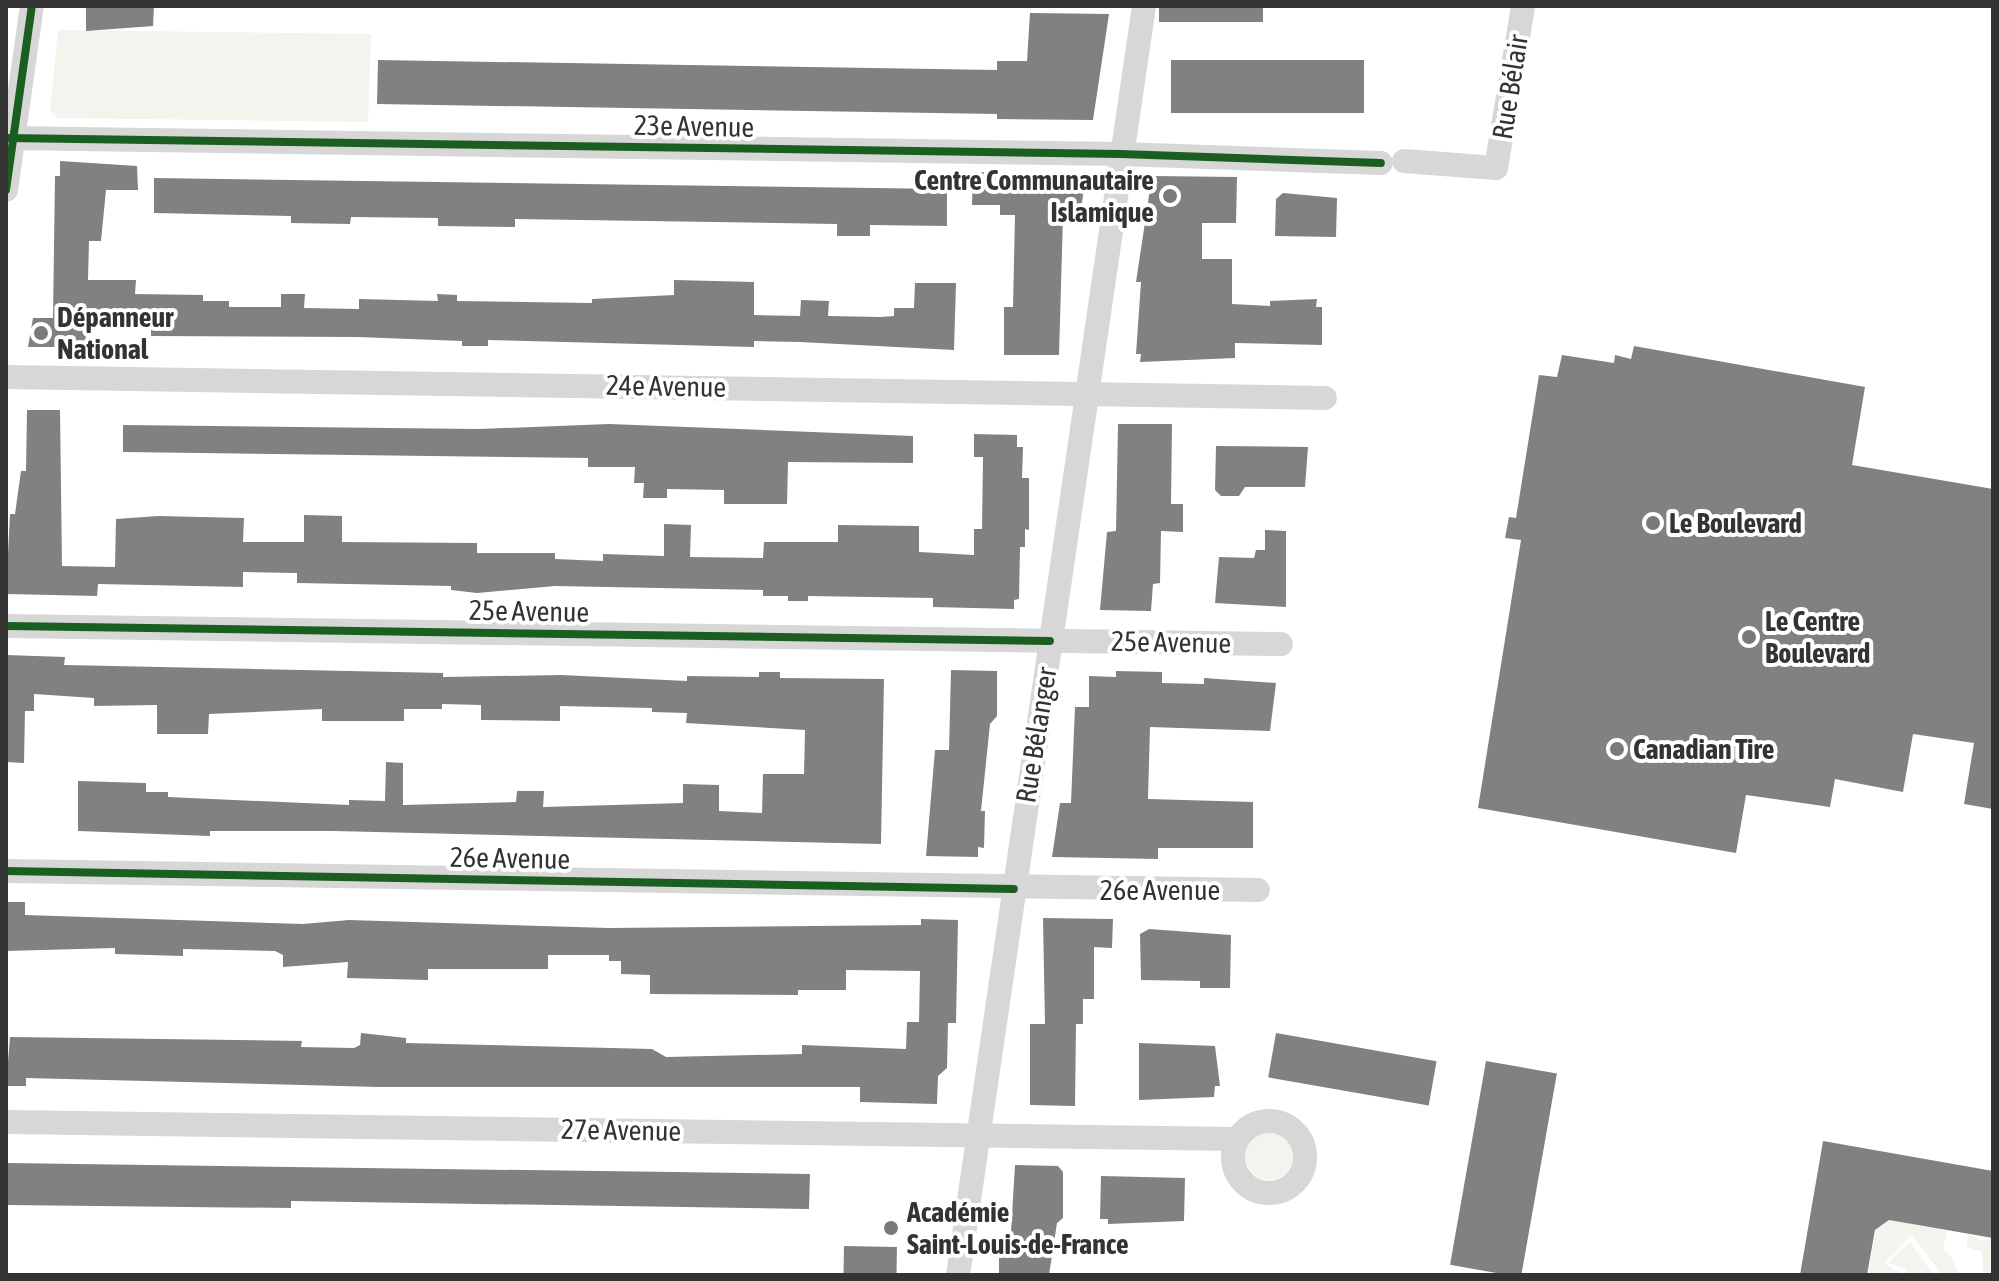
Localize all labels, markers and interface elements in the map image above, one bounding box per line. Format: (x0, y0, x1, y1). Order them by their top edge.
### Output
street label: Rue Bélair (1485, 32, 1535, 142)
street label: 23e Avenue (634, 108, 754, 144)
place label: Centre Communautaire Islamique (914, 163, 1154, 229)
marker: Centre Communautaire Islamique (1161, 187, 1179, 205)
place label: Dépanneur National (57, 300, 173, 366)
marker: Dépanneur National (32, 324, 50, 342)
street label: 24e Avenue (606, 368, 726, 404)
place label: Le Boulevard (1669, 506, 1802, 540)
marker: Le Boulevard (1644, 514, 1662, 532)
street label: 25e Avenue (469, 593, 589, 629)
place label: Le Centre Boulevard (1765, 604, 1870, 670)
street label: 25e Avenue (1111, 624, 1231, 660)
marker: Le Centre Boulevard (1740, 628, 1758, 646)
street label: Rue Bélanger (1009, 665, 1063, 805)
place label: Canadian Tire (1633, 732, 1775, 766)
marker: Canadian Tire (1608, 740, 1626, 758)
street label: 26e Avenue (450, 840, 570, 876)
street label: 26e Avenue (1100, 873, 1220, 907)
street label: 27e Avenue (561, 1112, 681, 1148)
place label: Académie Saint-Louis-de-France (907, 1195, 1129, 1261)
marker: Académie Saint-Louis-de-France (882, 1219, 900, 1237)

